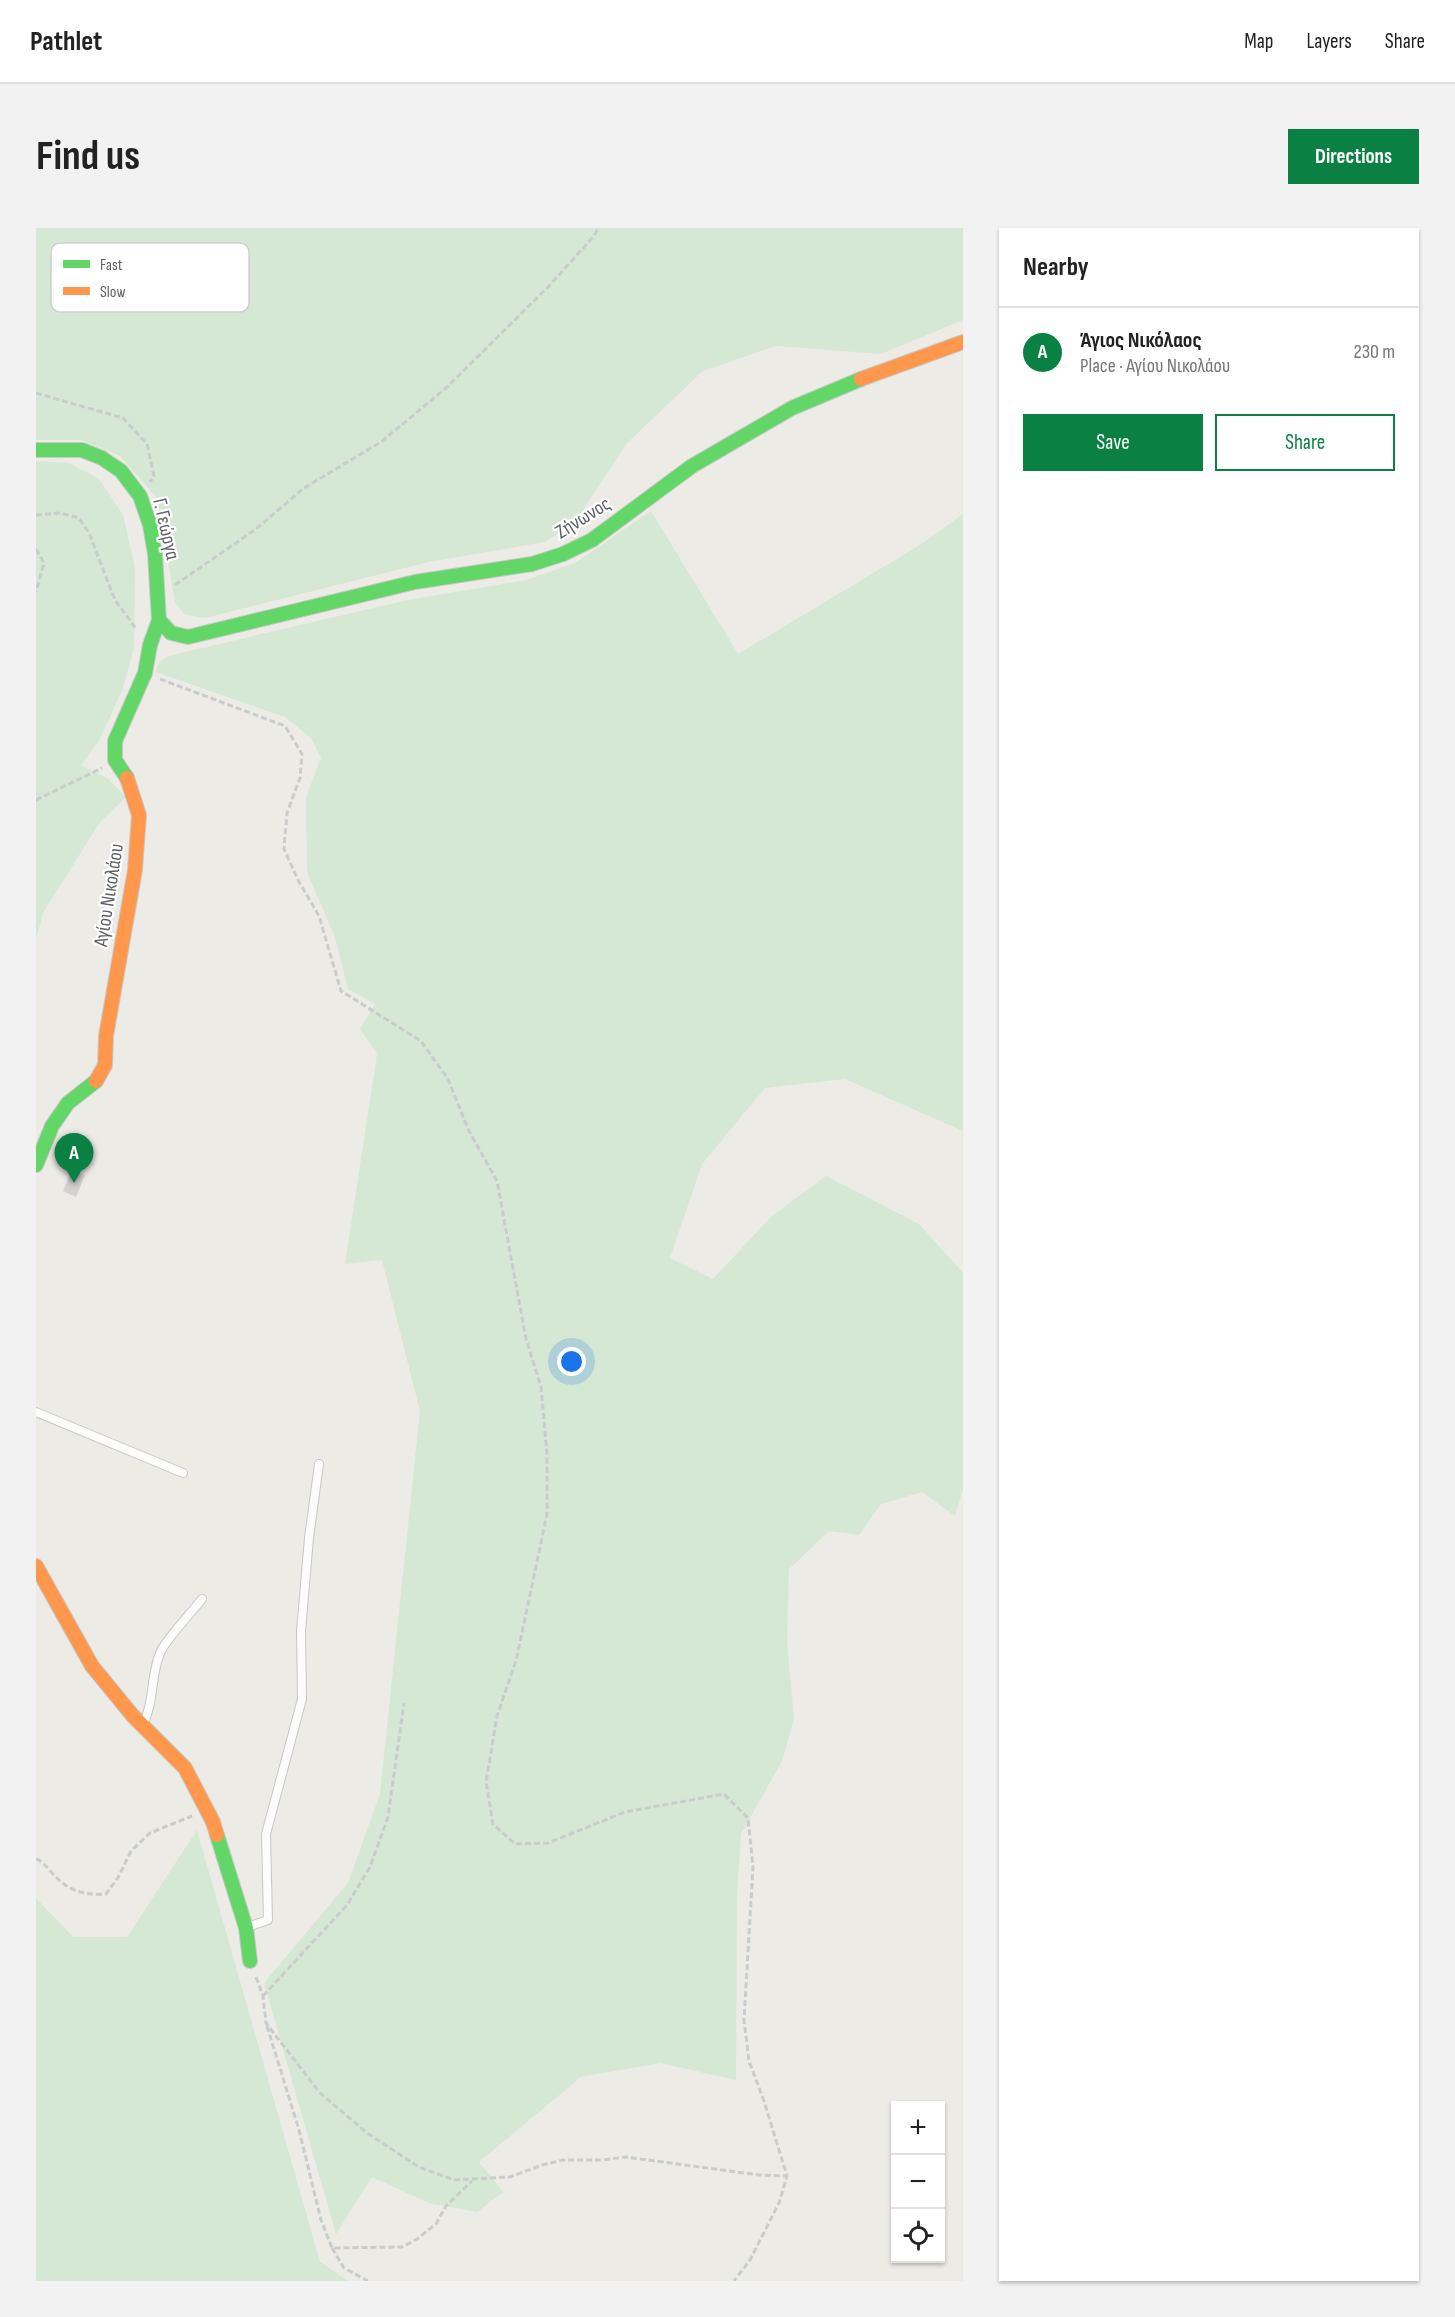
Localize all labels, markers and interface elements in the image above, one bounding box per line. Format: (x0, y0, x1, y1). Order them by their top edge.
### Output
text: Pathlet (30, 25, 102, 58)
text: Map (1244, 29, 1273, 54)
text: Layers (1306, 29, 1352, 54)
text: Share (1385, 29, 1425, 54)
button: Directions (1288, 129, 1419, 184)
text: Find us (36, 131, 140, 182)
legend (51, 243, 249, 312)
text: Nearby (1023, 252, 1089, 283)
text: Fast (100, 256, 123, 275)
text: Slow (100, 283, 125, 302)
text: Άγιος Νικόλαος (1080, 327, 1202, 354)
text: A (1038, 340, 1047, 364)
text: 230 m (1353, 340, 1395, 364)
text: Place · Αγίου Νικολάου (1080, 354, 1230, 378)
button: Save (1023, 414, 1203, 471)
button: Share (1215, 414, 1395, 471)
street label: Ζήνωνος (551, 492, 615, 544)
street label: Γ. Γεώργα (147, 496, 185, 563)
street label: Αγίου Νικολάου (89, 842, 129, 949)
pin: A (54, 1134, 93, 1183)
your location (557, 1347, 586, 1376)
map controls (891, 2101, 945, 2263)
button: + (891, 2101, 945, 2155)
button: − (891, 2155, 945, 2209)
button: locate (891, 2209, 945, 2263)

